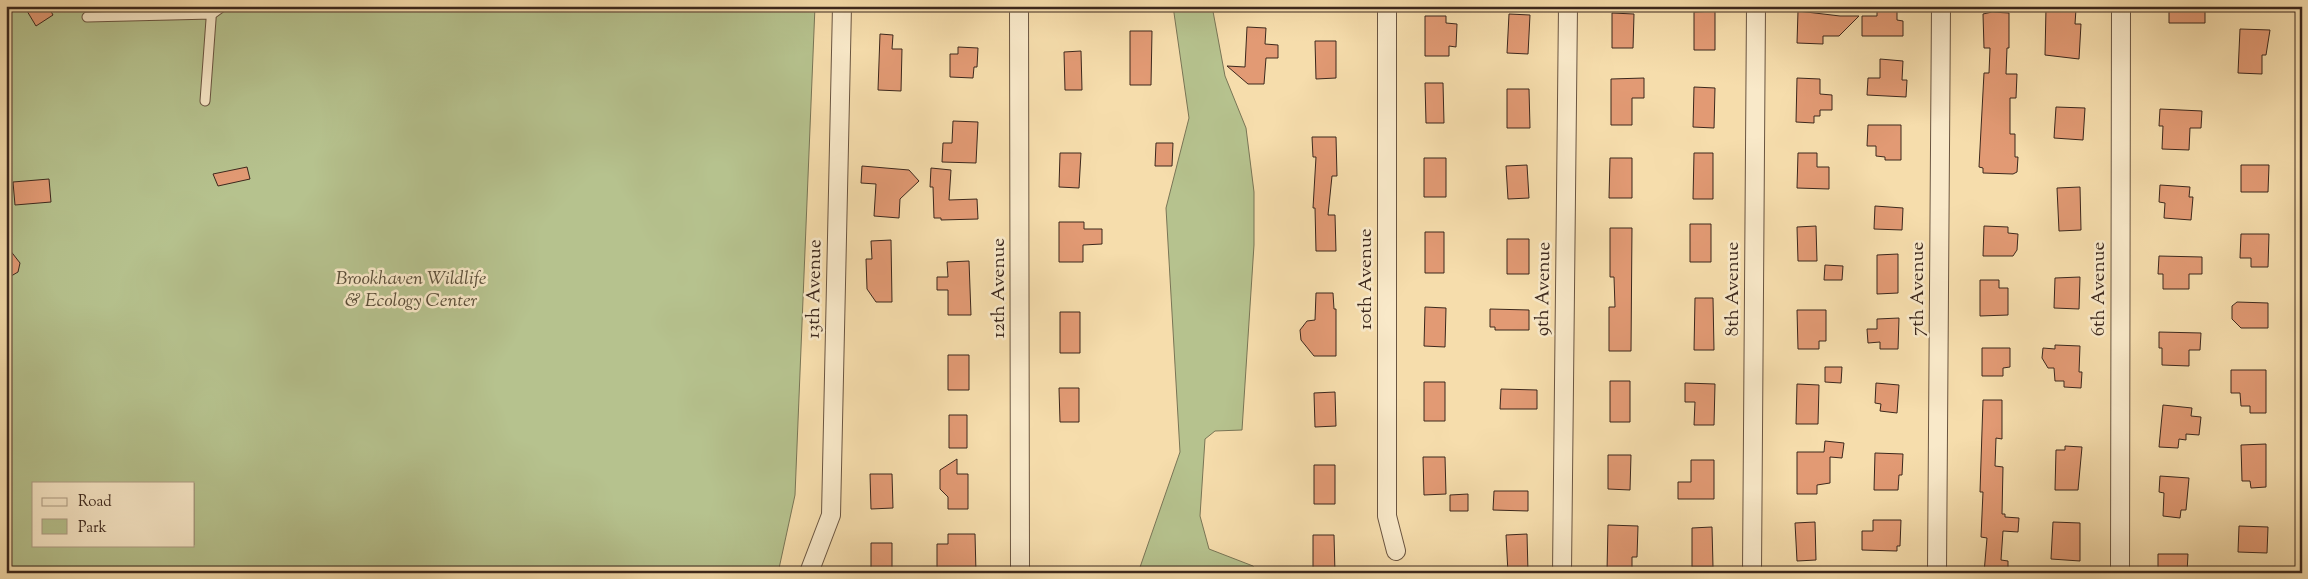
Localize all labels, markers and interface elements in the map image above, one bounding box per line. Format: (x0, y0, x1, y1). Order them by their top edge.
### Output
street label: 10th Avenue (1353, 228, 1380, 330)
street label: 12th Avenue (986, 238, 1013, 338)
street label: 13th Avenue (801, 239, 829, 339)
street label: 9th Avenue (1530, 241, 1558, 336)
street label: 8th Avenue (1720, 242, 1747, 336)
street label: 7th Avenue (1905, 242, 1932, 336)
street label: 6th Avenue (2086, 242, 2113, 336)
park label: Brookhaven Wildlife & Ecology Center (336, 266, 487, 315)
legend (32, 482, 195, 546)
text: Road (78, 492, 112, 513)
text: Park (78, 518, 107, 539)

